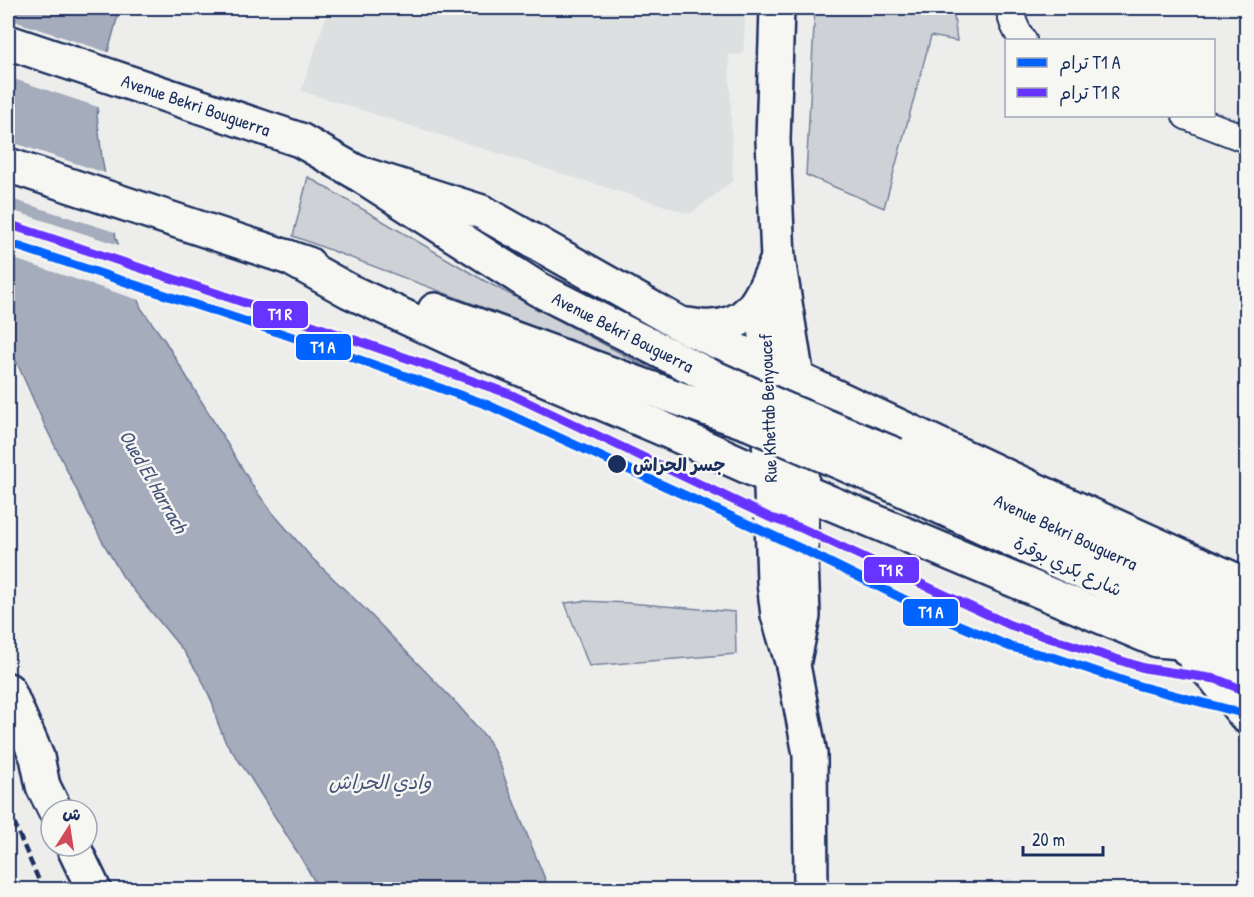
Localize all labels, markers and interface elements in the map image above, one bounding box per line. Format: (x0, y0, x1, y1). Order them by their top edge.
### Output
legend (1005, 39, 1215, 117)
text: ترام T1 A (1059, 50, 1121, 77)
street label: Avenue Bekri Bouguerra (118, 68, 274, 142)
text: ترام T1 R (1059, 80, 1120, 107)
street label: Avenue Bekri Bouguerra (548, 286, 698, 378)
line badge: T1 R (252, 300, 309, 329)
text: T1 R (267, 303, 293, 325)
line badge: T1 A (295, 333, 352, 361)
street label: Rue Khettab Benyoucef (753, 333, 783, 483)
text: T1 A (310, 336, 336, 358)
water label: Oued El Harrach (114, 425, 195, 539)
place label: جسر الحراش (633, 452, 725, 477)
marker: جسر الحراش (606, 453, 628, 475)
street label: Avenue Bekri Bouguerra (990, 488, 1142, 576)
street label: شارع بكري بوقرة (1009, 530, 1126, 603)
line badge: T1 R (863, 556, 920, 584)
text: T1 R (878, 559, 904, 581)
line badge: T1 A (902, 598, 959, 627)
text: T1 A (918, 601, 944, 623)
water label: وادي الحراش (329, 768, 432, 797)
north arrow (39, 798, 99, 858)
text: ش (61, 801, 83, 826)
scale bar (1023, 819, 1102, 857)
text: 20 m (1032, 827, 1065, 852)

